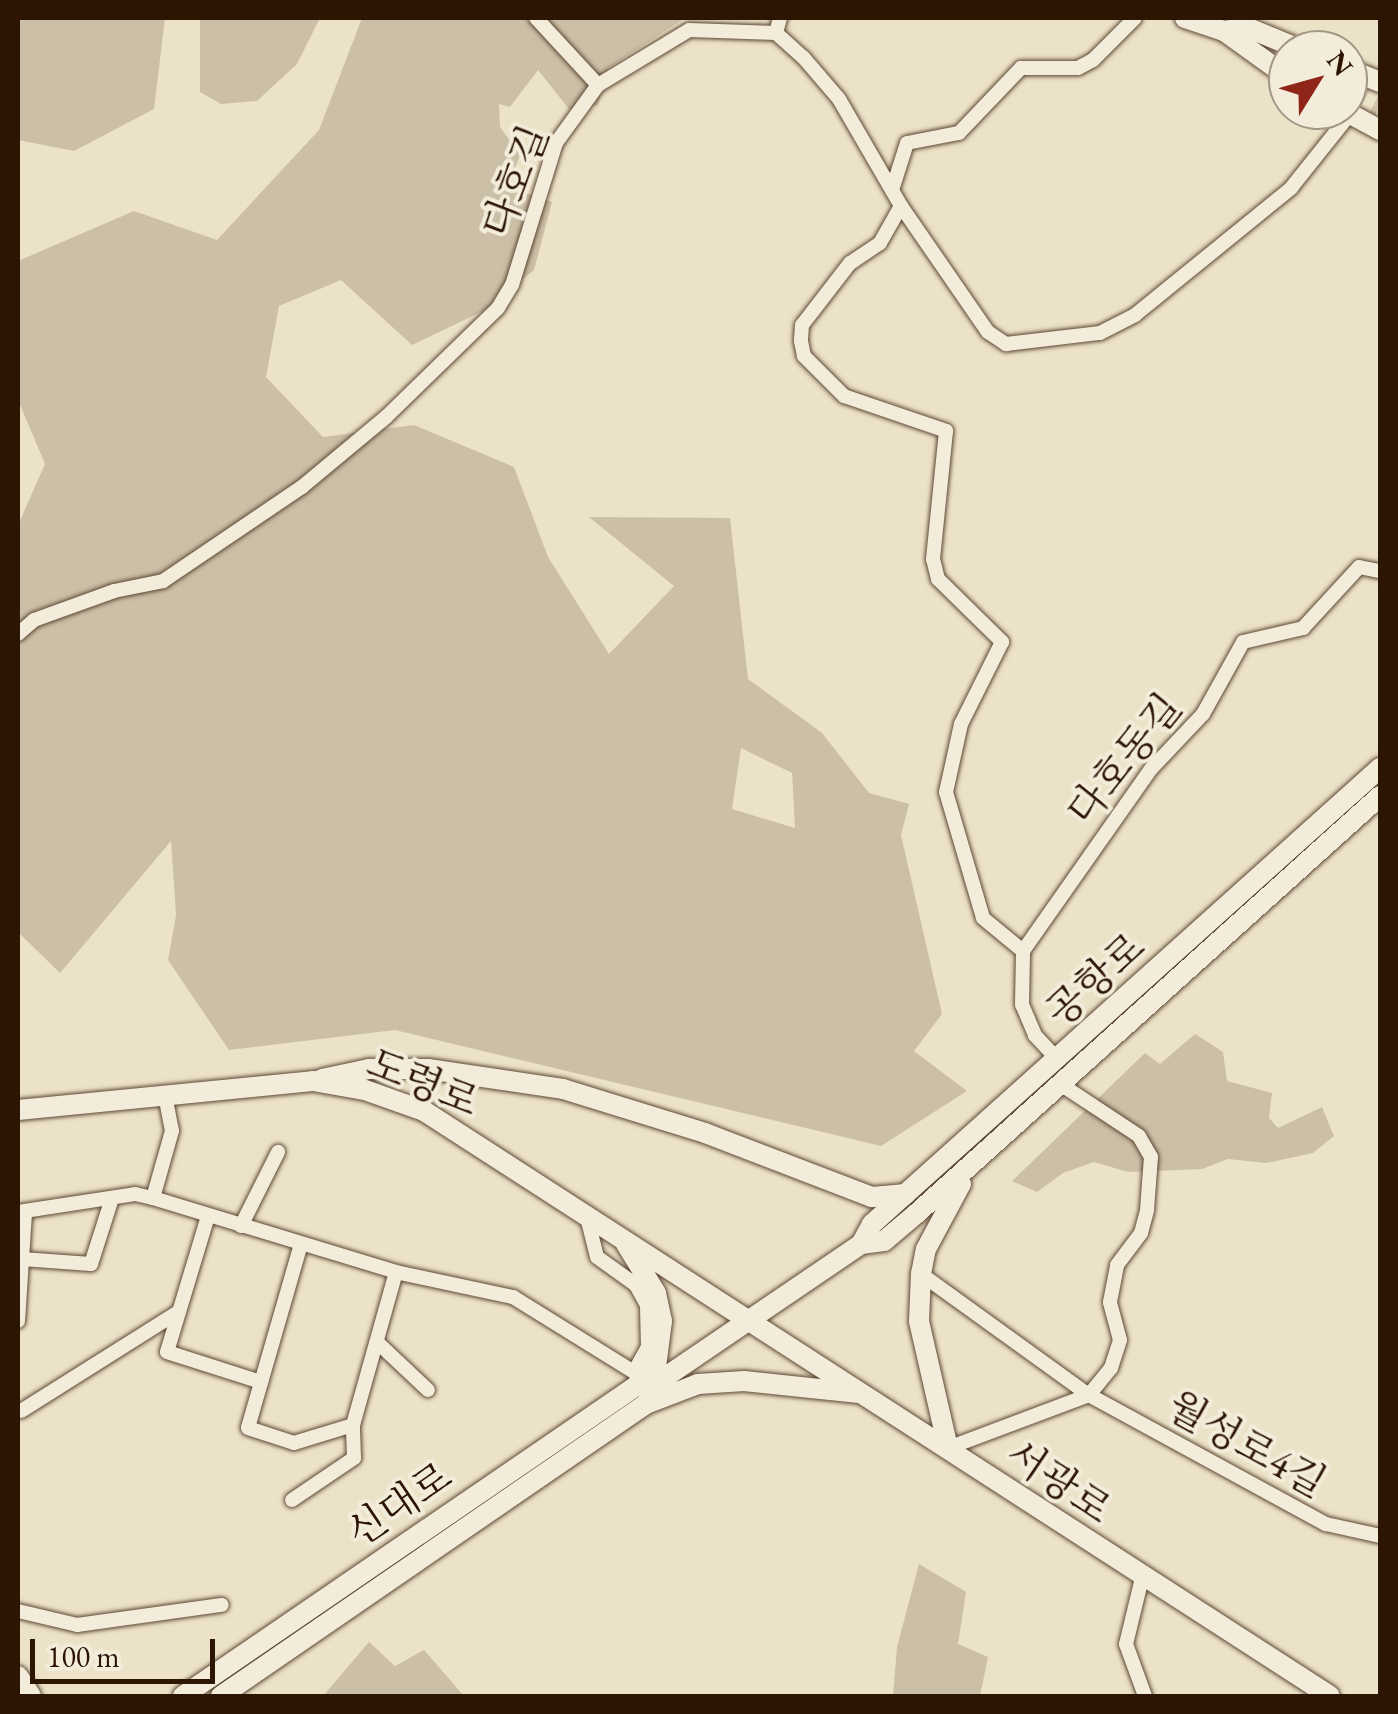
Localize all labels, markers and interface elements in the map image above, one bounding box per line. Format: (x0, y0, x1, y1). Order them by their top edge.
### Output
north arrow (1268, 30, 1368, 130)
text: N (1319, 43, 1362, 83)
street label: 다호길 (472, 118, 558, 244)
street label: 다호동길 (1057, 684, 1191, 834)
street label: 공항로 (1036, 922, 1154, 1036)
street label: 도령로 (360, 1038, 486, 1126)
street label: 월성로4길 (1159, 1381, 1335, 1507)
street label: 서광로 (998, 1429, 1120, 1533)
street label: 신대로 (338, 1452, 460, 1556)
scale bar (35, 1619, 220, 1681)
text: 100 m (47, 1637, 120, 1676)

